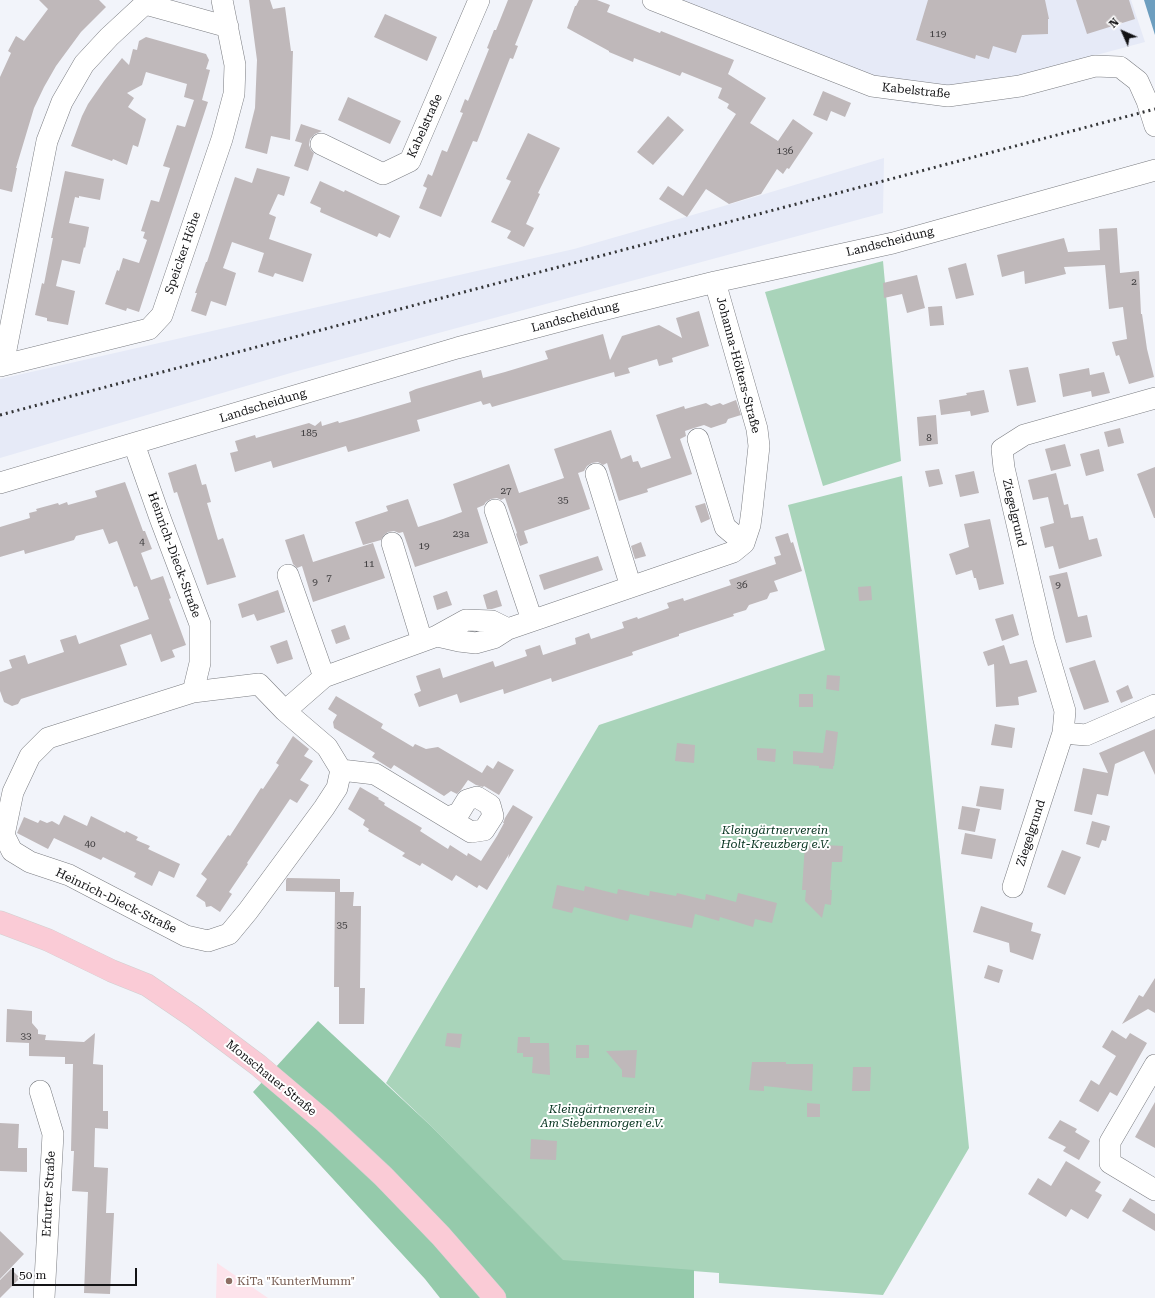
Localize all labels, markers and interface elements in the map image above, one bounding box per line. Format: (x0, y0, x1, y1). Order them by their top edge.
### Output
north arrow (1103, 12, 1143, 52)
text: N (1107, 16, 1122, 31)
house number: 119 (930, 28, 946, 40)
street label: Kabelstraße (881, 80, 951, 102)
street label: Kabelstraße (404, 92, 446, 160)
house number: 136 (777, 145, 793, 157)
street label: Speicker Höhe (162, 210, 204, 296)
street label: Landscheidung (845, 224, 935, 260)
house number: 2 (1131, 276, 1137, 288)
street label: Johanna-Hölters-Straße (713, 295, 763, 435)
street label: Landscheidung (530, 298, 620, 336)
street label: Landscheidung (218, 386, 308, 426)
house number: 185 (301, 427, 317, 439)
house number: 8 (926, 432, 932, 444)
street label: Ziegelgrund (999, 478, 1029, 548)
house number: 27 (500, 485, 512, 497)
street label: Heinrich-Dieck-Straße (145, 490, 203, 620)
house number: 35 (557, 494, 569, 506)
house number: 23a (453, 528, 469, 540)
house number: 4 (139, 536, 145, 548)
house number: 19 (418, 540, 430, 552)
house number: 11 (363, 558, 375, 570)
house number: 7 (326, 572, 332, 584)
house number: 9 (312, 576, 318, 588)
house number: 36 (736, 579, 748, 591)
house number: 9 (1055, 579, 1061, 591)
street label: Ziegelgrund (1013, 798, 1049, 868)
park label: Kleingärtnerverein Holt-Kreuzberg e.V. (721, 823, 829, 851)
house number: 40 (84, 838, 96, 850)
street label: Heinrich-Dieck-Straße (53, 865, 179, 937)
house number: 35 (336, 919, 348, 931)
house number: 33 (20, 1030, 32, 1042)
street label: Monschauer Straße (223, 1037, 319, 1119)
park label: Kleingärtnerverein Am Siebenmorgen e.V. (541, 1102, 663, 1130)
street label: Erfurter Straße (40, 1151, 58, 1237)
scale bar (14, 1260, 139, 1286)
text: 50 m (19, 1268, 46, 1282)
place label: KiTa "KunterMumm" (237, 1274, 355, 1288)
marker: KiTa "KunterMumm" (224, 1276, 234, 1286)

